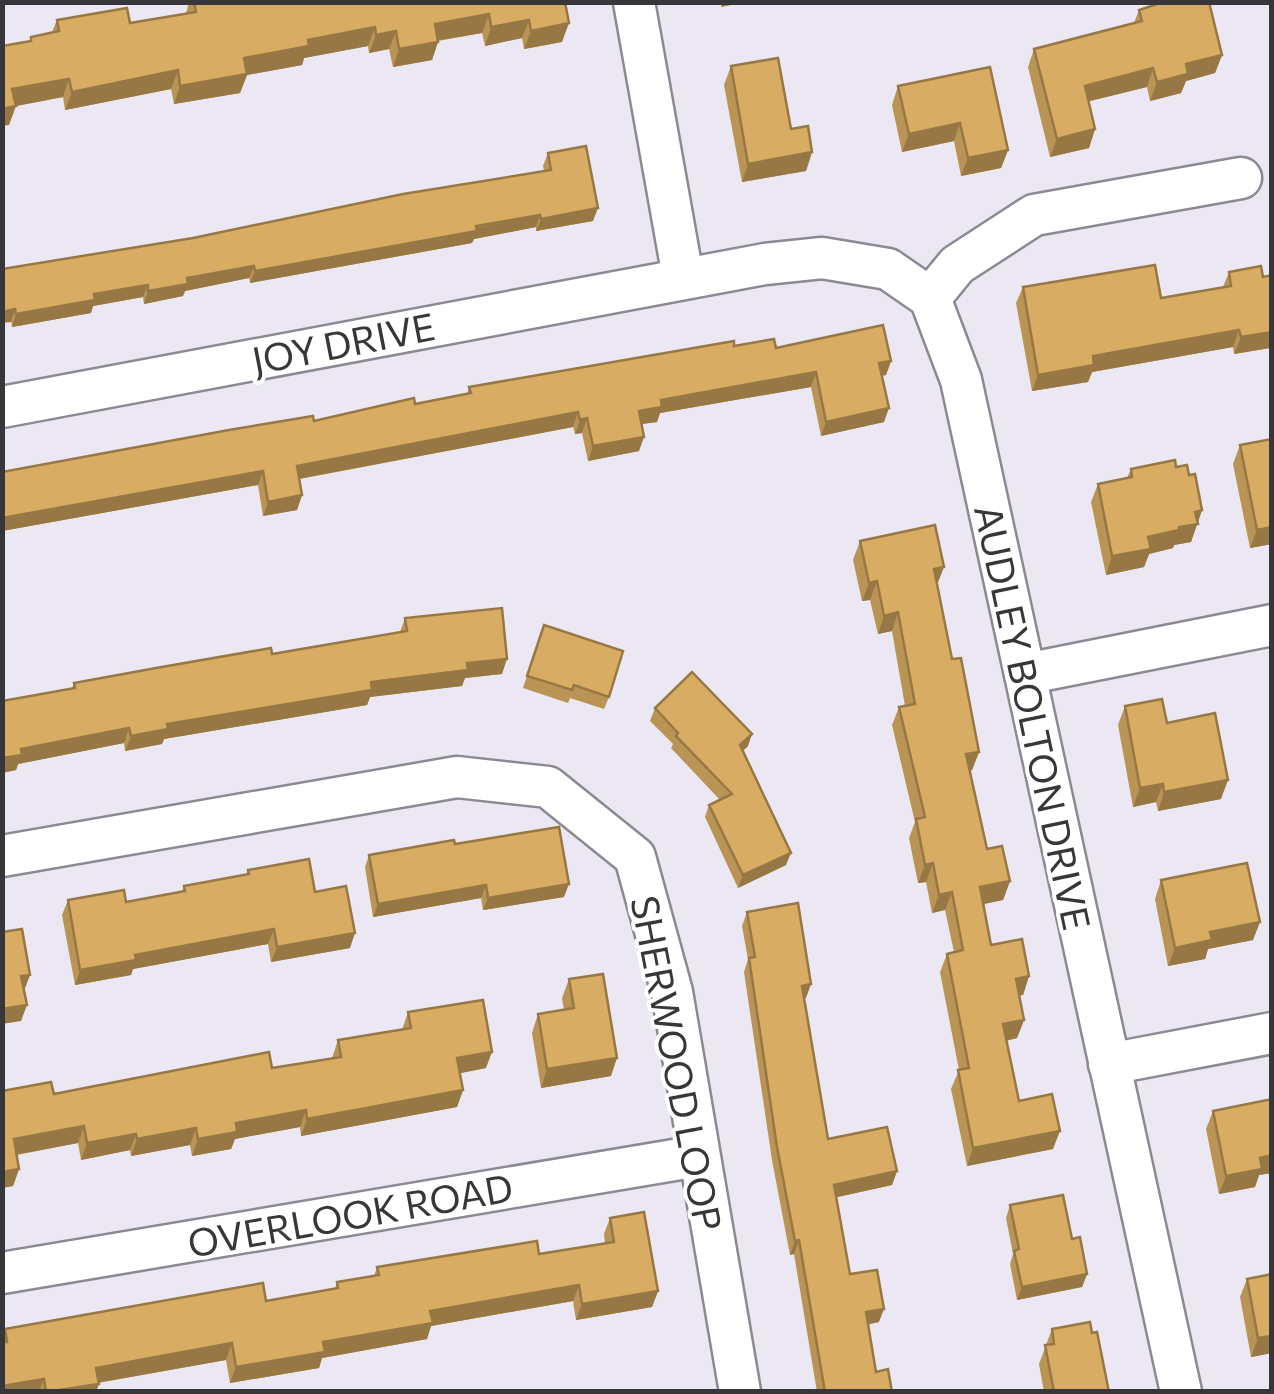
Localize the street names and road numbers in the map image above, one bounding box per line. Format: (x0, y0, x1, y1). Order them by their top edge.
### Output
street label: JOY DRIVE (248, 301, 438, 383)
street label: AUDLEY BOLTON DRIVE (966, 500, 1102, 934)
street label: SHERWOOD LOOP (622, 891, 734, 1235)
street label: OVERLOOK ROAD (184, 1162, 516, 1266)

